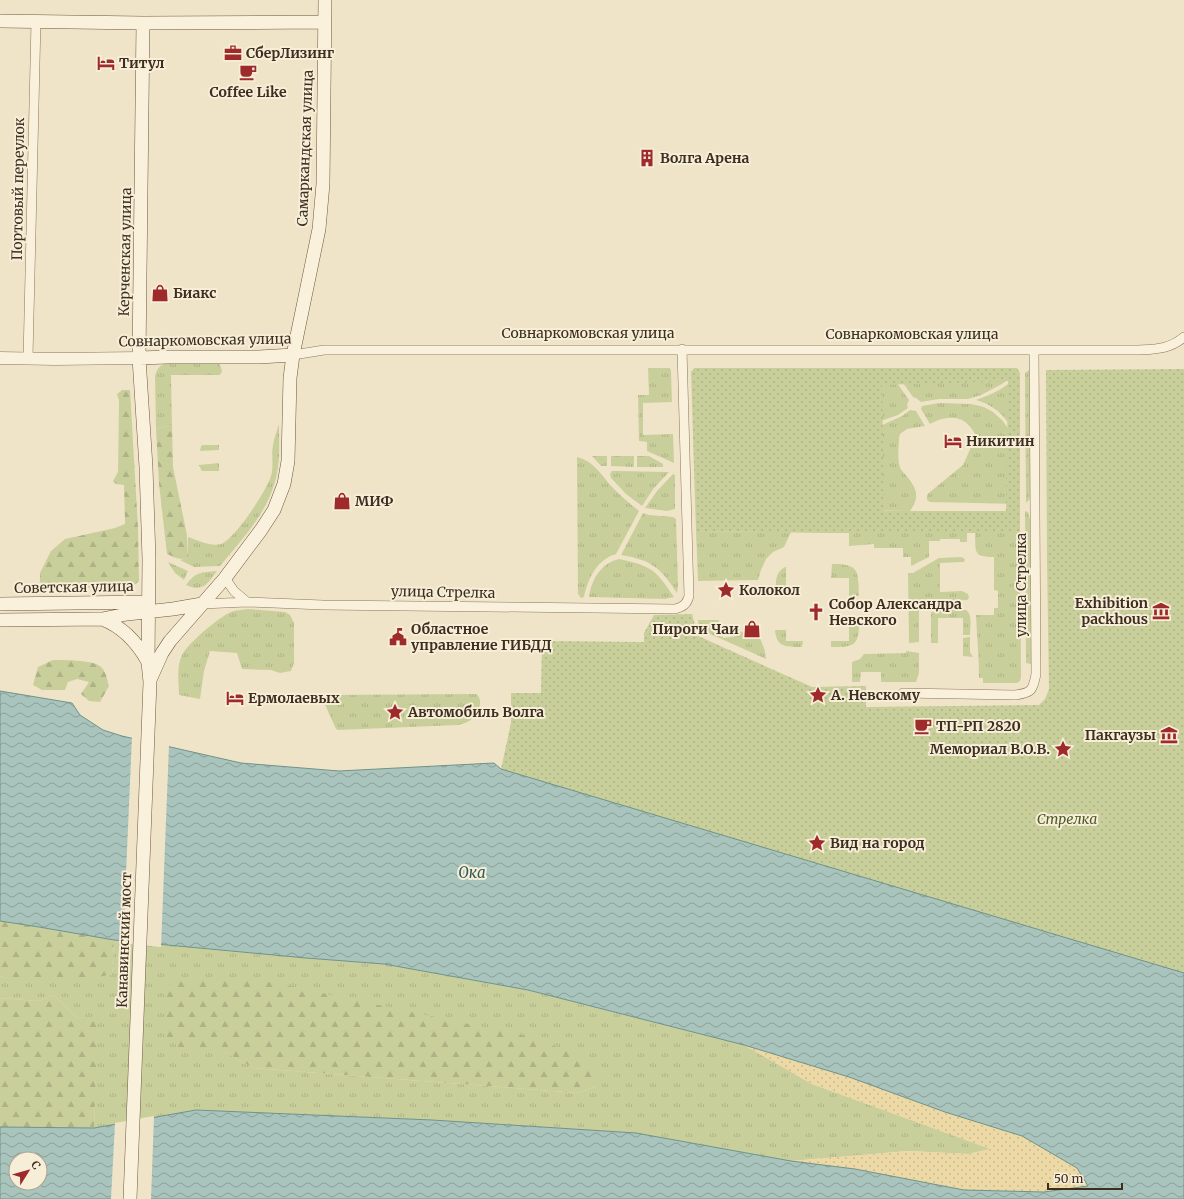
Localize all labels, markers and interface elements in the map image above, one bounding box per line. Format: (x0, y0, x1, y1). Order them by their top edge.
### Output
office icon: СберЛизинг (223, 43, 243, 63)
place label: СберЛизинг (246, 44, 335, 62)
hotel icon: Титул (96, 53, 116, 73)
place label: Титул (119, 54, 165, 72)
cafe icon: Coffee Like (238, 62, 258, 82)
street label: Самаркандская улица (293, 69, 317, 227)
place label: Coffee Like (210, 83, 287, 101)
street label: Портовый переулок (8, 117, 28, 261)
building icon: Волга Арена (637, 148, 657, 168)
place label: Волга Арена (660, 149, 749, 167)
street label: Керченская улица (115, 187, 135, 317)
shop icon: Биакс (150, 283, 170, 303)
place label: Биакс (173, 284, 216, 302)
street label: Совнаркомовская улица (502, 324, 675, 342)
street label: Совнаркомовская улица (826, 325, 999, 343)
street label: Совнаркомовская улица (118, 329, 292, 351)
hotel icon: Никитин (943, 431, 963, 451)
place label: Никитин (966, 432, 1035, 450)
shop icon: МИФ (332, 491, 352, 511)
place label: МИФ (355, 492, 393, 510)
street label: улица Стрелка (1012, 532, 1030, 637)
street label: Советская улица (14, 577, 134, 597)
place icon: Колокол (716, 580, 736, 600)
place label: Колокол (739, 581, 800, 599)
street label: улица Стрелка (391, 582, 496, 602)
place label: Exhibition packhous (1075, 594, 1148, 628)
place label: Собор Александра Невского (829, 595, 962, 629)
museum icon: Exhibition packhous (1151, 601, 1171, 621)
church icon: Собор Александра Невского (806, 602, 826, 622)
shop icon: Пироги Чаи (742, 619, 762, 639)
place label: Областное управление ГИБДД (411, 620, 552, 654)
place label: Пироги Чаи (652, 620, 739, 638)
public building icon: Областное управление ГИБДД (388, 627, 408, 647)
place icon: А. Невскому (808, 685, 828, 705)
place label: А. Невскому (830, 686, 921, 704)
hotel icon: Ермолаевых (225, 688, 245, 708)
place label: Ермолаевых (248, 689, 340, 707)
place icon: Автомобиль Волга (385, 702, 405, 722)
place label: Автомобиль Волга (407, 703, 544, 721)
cafe icon: ТП-РП 2820 (913, 716, 933, 736)
place label: ТП-РП 2820 (936, 717, 1021, 735)
museum icon: Пакгаузы (1159, 725, 1179, 745)
place label: Пакгаузы (1085, 726, 1156, 744)
place icon: Мемориал В.О.В. (1053, 739, 1073, 759)
place label: Мемориал В.О.В. (930, 740, 1050, 758)
park label: Стрелка (1037, 810, 1097, 828)
place icon: Вид на город (807, 833, 827, 853)
place label: Вид на город (830, 834, 925, 852)
water label: Ока (458, 863, 486, 882)
street label: Канавинский мост (113, 871, 135, 1008)
north arrow (8, 1151, 48, 1191)
text: С (28, 1158, 44, 1172)
scale bar (1048, 1165, 1122, 1191)
text: 50 m (1054, 1171, 1083, 1186)

